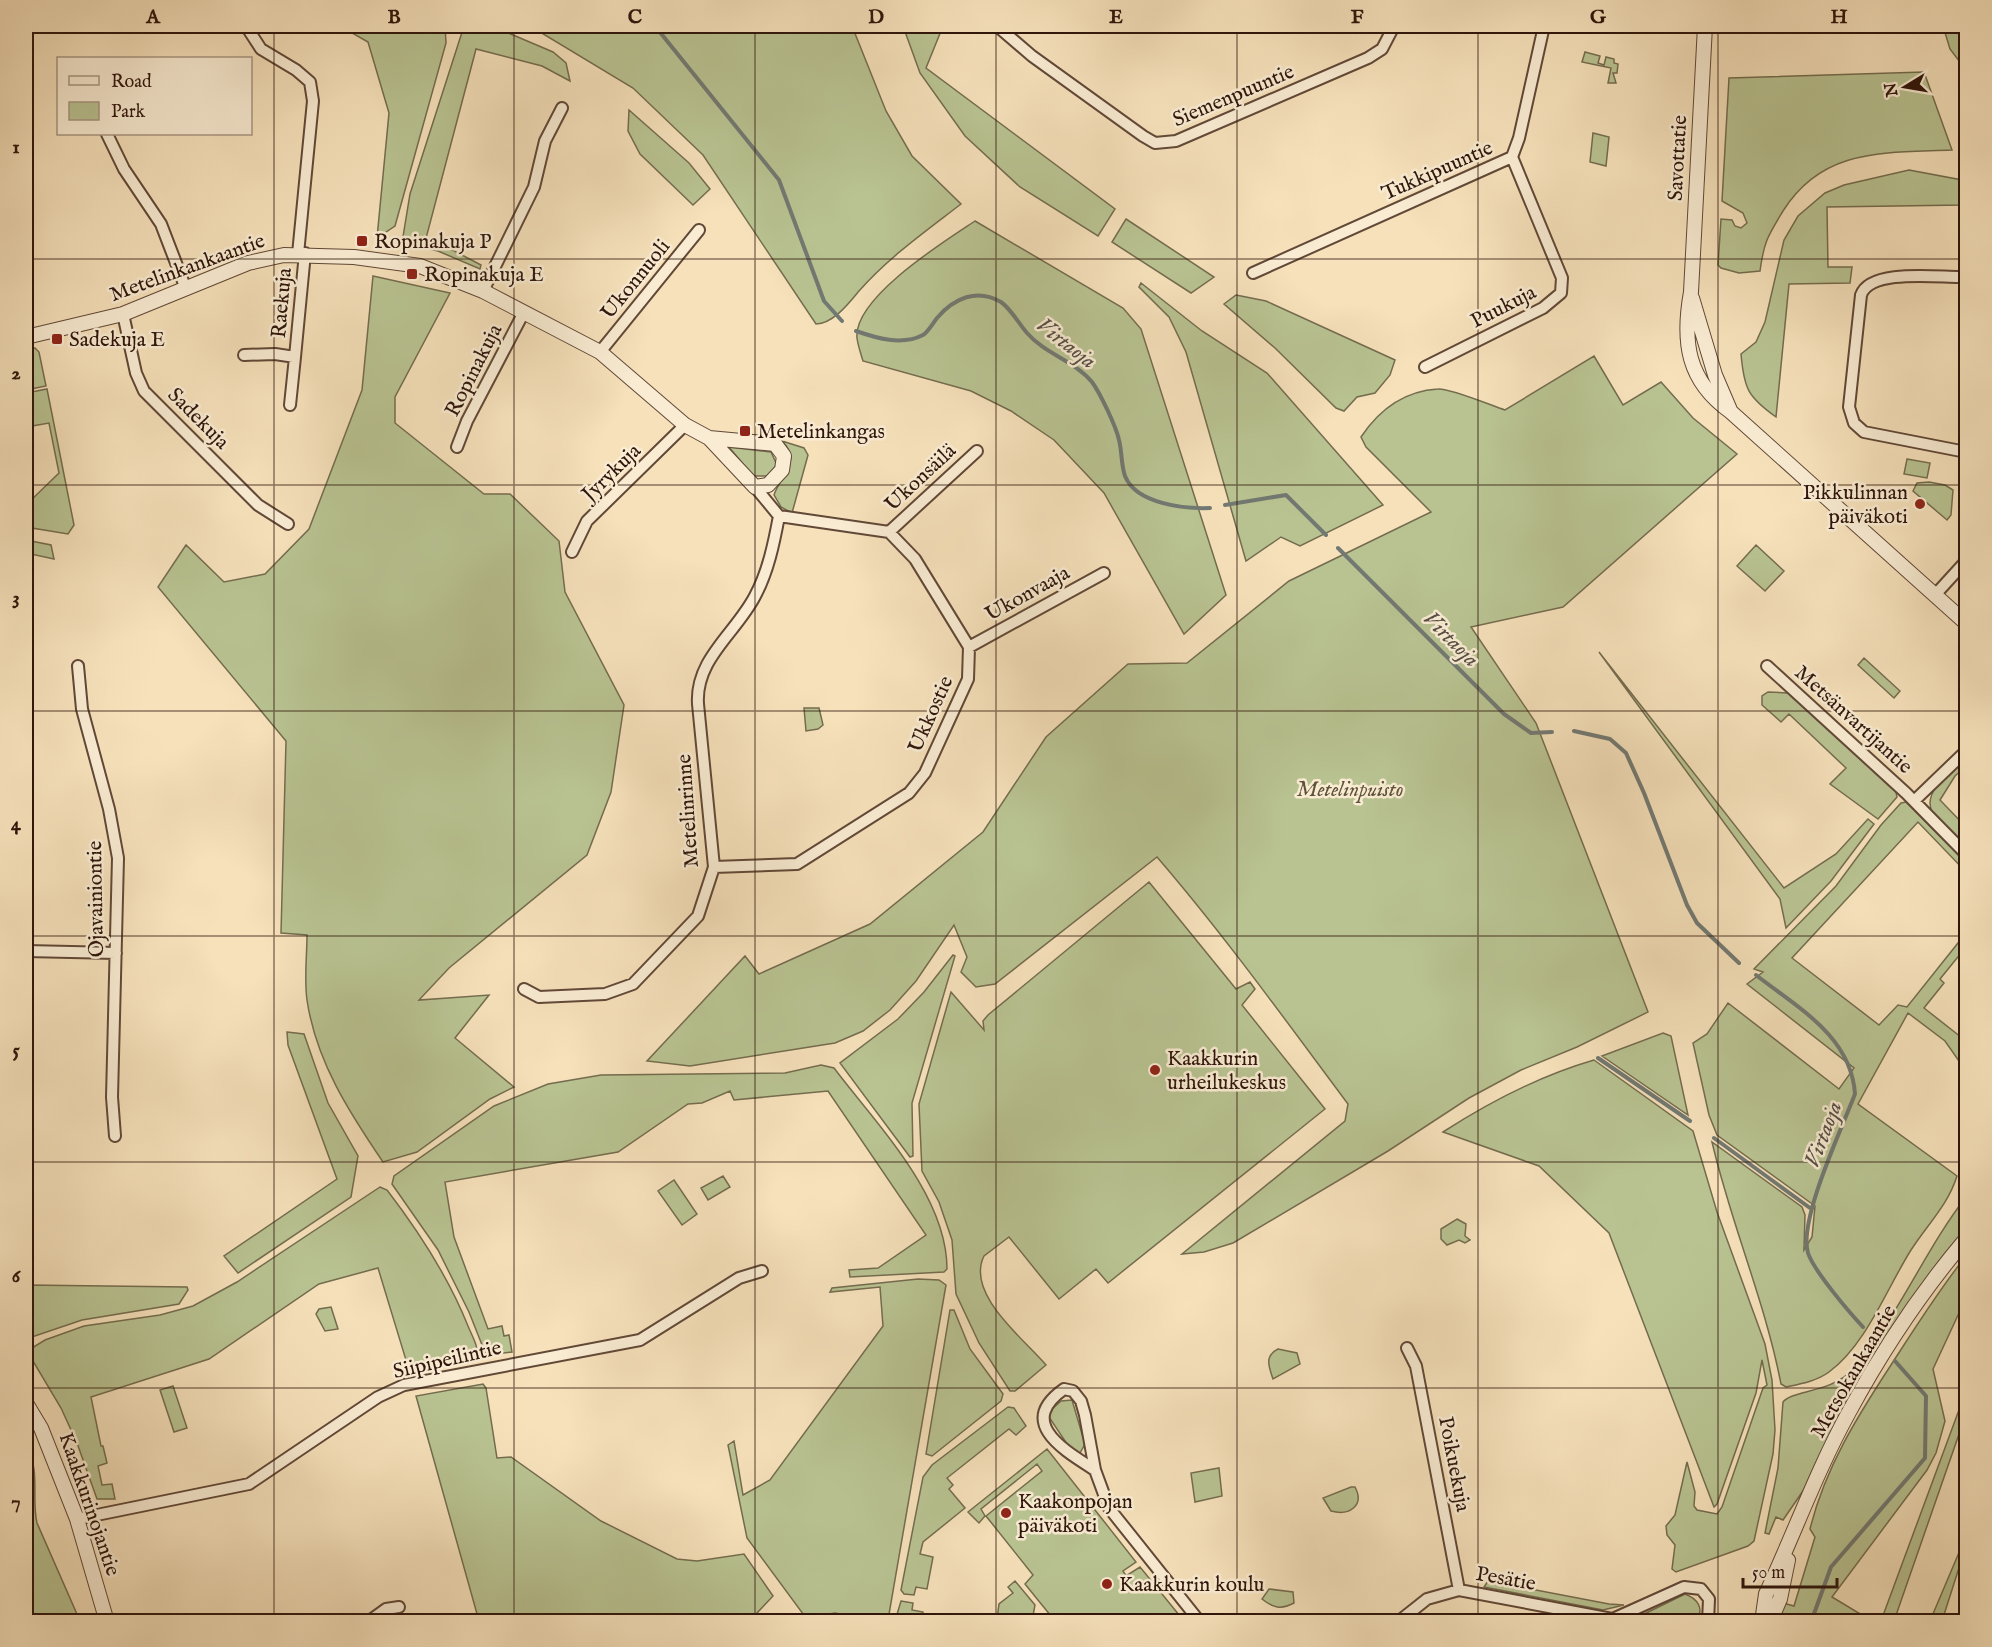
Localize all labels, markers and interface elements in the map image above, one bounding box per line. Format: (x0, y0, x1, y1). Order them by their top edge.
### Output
text: A (145, 5, 161, 30)
text: B (387, 5, 401, 30)
text: C (628, 5, 642, 30)
text: D (868, 5, 884, 30)
text: E (1109, 5, 1123, 30)
text: F (1351, 5, 1364, 30)
text: G (1590, 5, 1607, 30)
text: H (1830, 5, 1848, 30)
legend (57, 57, 252, 135)
north arrow (1875, 57, 1935, 117)
street label: Siemenpuuntie (1169, 59, 1299, 134)
text: Road (111, 71, 152, 94)
text: N (1881, 81, 1904, 99)
text: Park (111, 101, 146, 124)
street label: Savottatie (1663, 114, 1694, 202)
text: 1 (12, 135, 20, 160)
street label: Tukkipuuntie (1378, 135, 1498, 208)
street label: Metelinkankaantie (106, 228, 269, 309)
place label: Ropinakuja P (374, 229, 491, 256)
marker: Ropinakuja P (355, 234, 369, 248)
street label: Ukonnuoli (596, 234, 677, 326)
place label: Ropinakuja E (424, 262, 544, 289)
street label: Raekuja (266, 266, 299, 340)
marker: Ropinakuja E (405, 267, 419, 281)
street label: Puukuja (1466, 279, 1542, 335)
water label: Virtaoja (1030, 312, 1101, 376)
street label: Ropinakuja (439, 319, 510, 422)
place label: Sadekuja E (69, 327, 165, 354)
marker: Sadekuja E (50, 332, 64, 346)
text: 2 (11, 361, 21, 386)
street label: Sadekuja (161, 382, 235, 456)
place label: Metelinkangas (757, 419, 885, 446)
marker: Metelinkangas (738, 424, 752, 438)
street label: Jyrykuja (575, 438, 648, 509)
street label: Ukonsäilä (880, 438, 963, 518)
place label: Pikkulinnan päiväkoti (1803, 480, 1908, 531)
marker: Pikkulinnan päiväkoti (1913, 497, 1927, 511)
street label: Ukonvaaja (981, 560, 1076, 629)
text: 3 (12, 586, 20, 611)
water label: Virtaoja (1417, 605, 1485, 674)
street label: Metsänvartijantie (1788, 660, 1918, 781)
street label: Ukkostie (903, 672, 960, 757)
street label: Metelinrinne (671, 753, 706, 869)
park label: Metelinpuisto (1296, 777, 1404, 804)
text: 4 (11, 812, 22, 837)
street label: Ojavainiontie (82, 840, 111, 958)
text: 5 (12, 1038, 20, 1063)
place label: Kaakkurin urheilukeskus (1167, 1046, 1286, 1097)
marker: Kaakkurin urheilukeskus (1148, 1063, 1162, 1077)
water label: Virtaoja (1799, 1098, 1849, 1172)
text: 6 (12, 1264, 22, 1289)
street label: Metsokankaantie (1805, 1300, 1904, 1443)
street label: Siipipeilintie (391, 1335, 504, 1386)
street label: Poikuekuja (1431, 1414, 1476, 1515)
street label: Kaakkurinojantie (51, 1429, 126, 1580)
place label: Kaakonpojan päiväkoti (1018, 1489, 1133, 1540)
text: 7 (11, 1490, 21, 1515)
marker: Kaakonpojan päiväkoti (999, 1506, 1013, 1520)
scale bar (1743, 1551, 1838, 1589)
street label: Pesätie (1474, 1561, 1538, 1598)
text: 50 m (1752, 1562, 1785, 1585)
place label: Kaakkurin koulu (1119, 1572, 1265, 1599)
marker: Kaakkurin koulu (1100, 1577, 1114, 1591)

